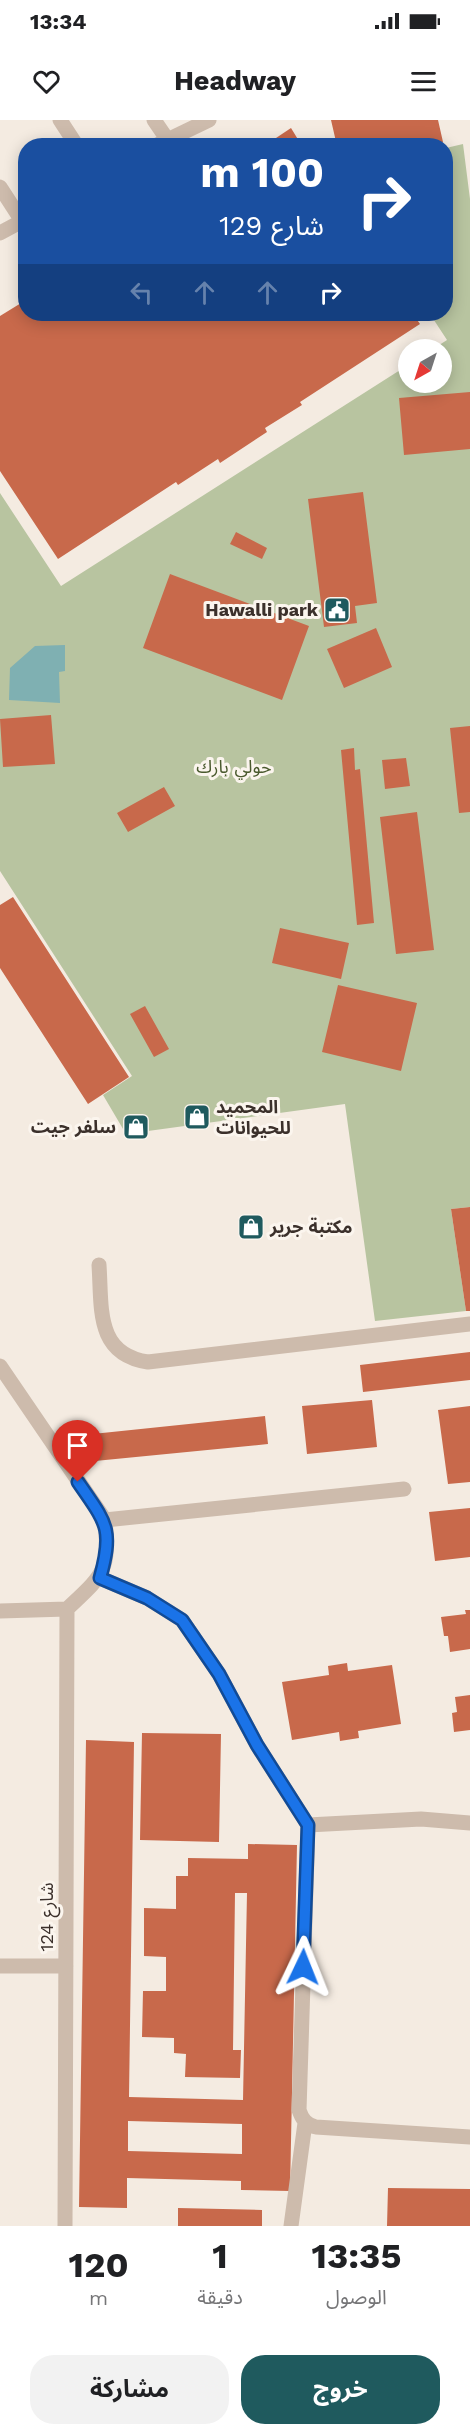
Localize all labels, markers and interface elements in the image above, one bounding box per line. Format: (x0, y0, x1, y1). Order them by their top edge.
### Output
text: 13:34 (30, 9, 86, 34)
icon: heart (30, 65, 63, 98)
text: Headway (174, 65, 296, 97)
icon: menu (407, 65, 440, 98)
text: 100 m (200, 148, 324, 197)
icon: right (345, 162, 423, 240)
text: شارع 129 (219, 210, 324, 242)
icon: left (125, 276, 158, 309)
icon: ahead (188, 276, 221, 309)
icon: ahead (251, 276, 284, 309)
icon: right (314, 276, 347, 309)
north arrow (398, 339, 452, 393)
map controls (398, 339, 452, 393)
public building icon: Hawalli park (322, 595, 352, 625)
place label: Hawalli park (205, 599, 319, 620)
park label: حولي بارك (196, 756, 272, 780)
place label: المحميد للحيوانات (216, 1096, 291, 1138)
shop icon: المحميد للحيوانات (182, 1102, 212, 1132)
shop icon: سلفر جيت (121, 1112, 151, 1142)
place label: سلفر جيت (31, 1116, 116, 1138)
shop icon: مكتبة جرير (236, 1212, 266, 1242)
place label: مكتبة جرير (269, 1216, 353, 1238)
pin (52, 1420, 103, 1482)
icon: arrive (61, 1429, 94, 1462)
street label: شارع 124 (36, 1882, 61, 1952)
position arrow (271, 1935, 335, 1999)
text: 1 (212, 2235, 228, 2277)
text: 13:35 (311, 2235, 401, 2277)
text: 120 (69, 2244, 129, 2286)
text: دقيقة (197, 2285, 243, 2309)
text: الوصول (326, 2285, 387, 2309)
text: m (89, 2286, 108, 2310)
button: مشاركة (30, 2355, 229, 2424)
button: خروج (241, 2355, 440, 2424)

